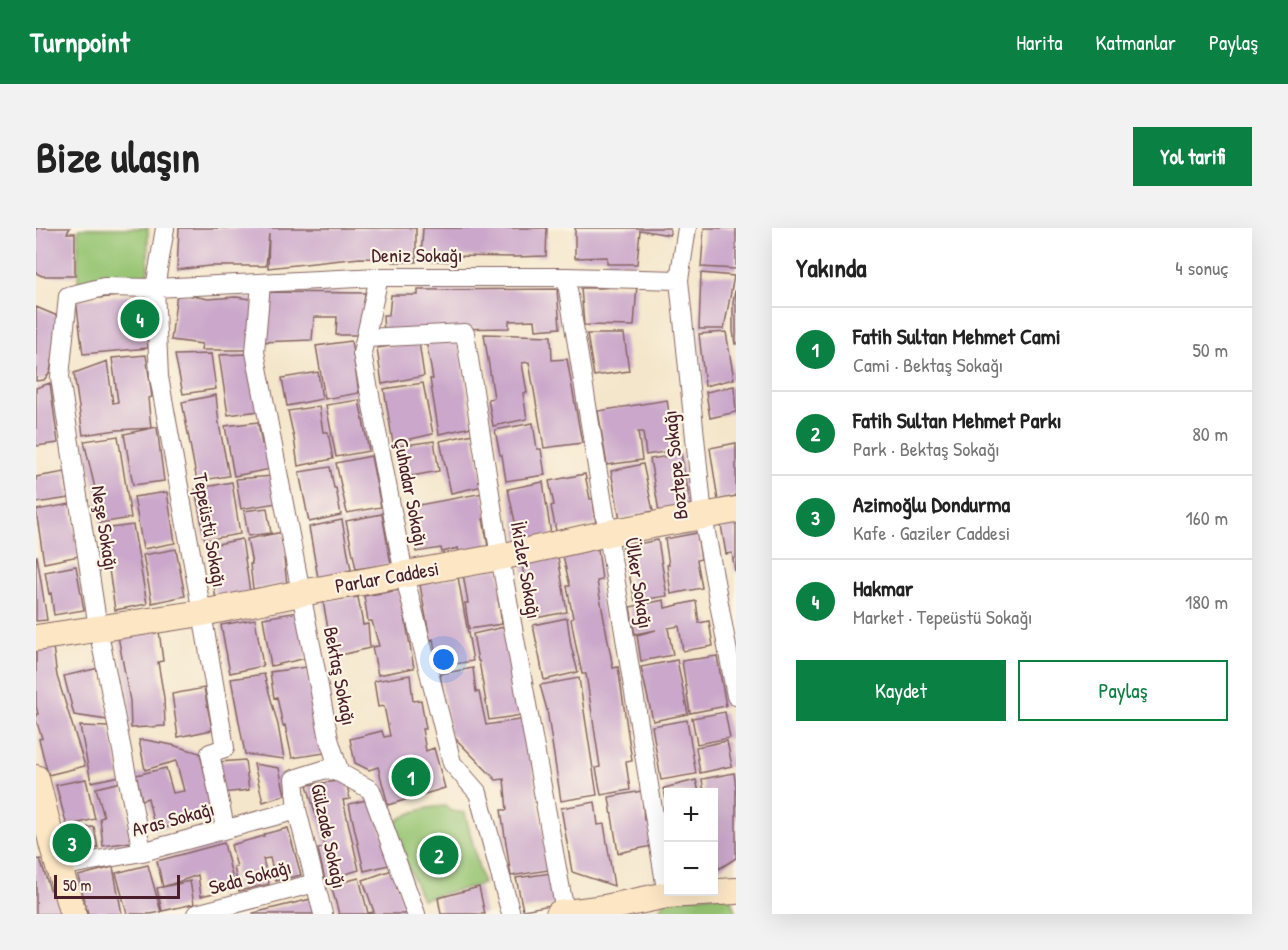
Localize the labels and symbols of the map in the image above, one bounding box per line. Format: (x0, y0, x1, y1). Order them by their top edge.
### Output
street label: Deniz Sokağı (372, 241, 462, 268)
pin: 4 (120, 296, 160, 341)
street label: Boztepe Sokağı (655, 409, 694, 521)
street label: Çuhadar Sokağı (388, 435, 435, 548)
street label: Tepeüstü Sokağı (187, 471, 234, 589)
street label: Neşe Sokağı (85, 484, 126, 572)
street label: İkizler Sokağı (505, 519, 548, 621)
street label: Ülker Sokağı (619, 536, 660, 630)
street label: Parlar Caddesi (333, 554, 441, 599)
street label: Bektaş Sokağı (318, 624, 363, 728)
your location (429, 645, 458, 674)
pin: 1 (392, 754, 430, 800)
street label: Gülzade Sokağı (305, 781, 354, 891)
street label: Aras Sokağı (129, 795, 217, 842)
pin: 3 (52, 820, 92, 866)
pin: 2 (420, 832, 458, 878)
street label: Seda Sokağı (206, 853, 294, 900)
scale bar (54, 872, 180, 900)

